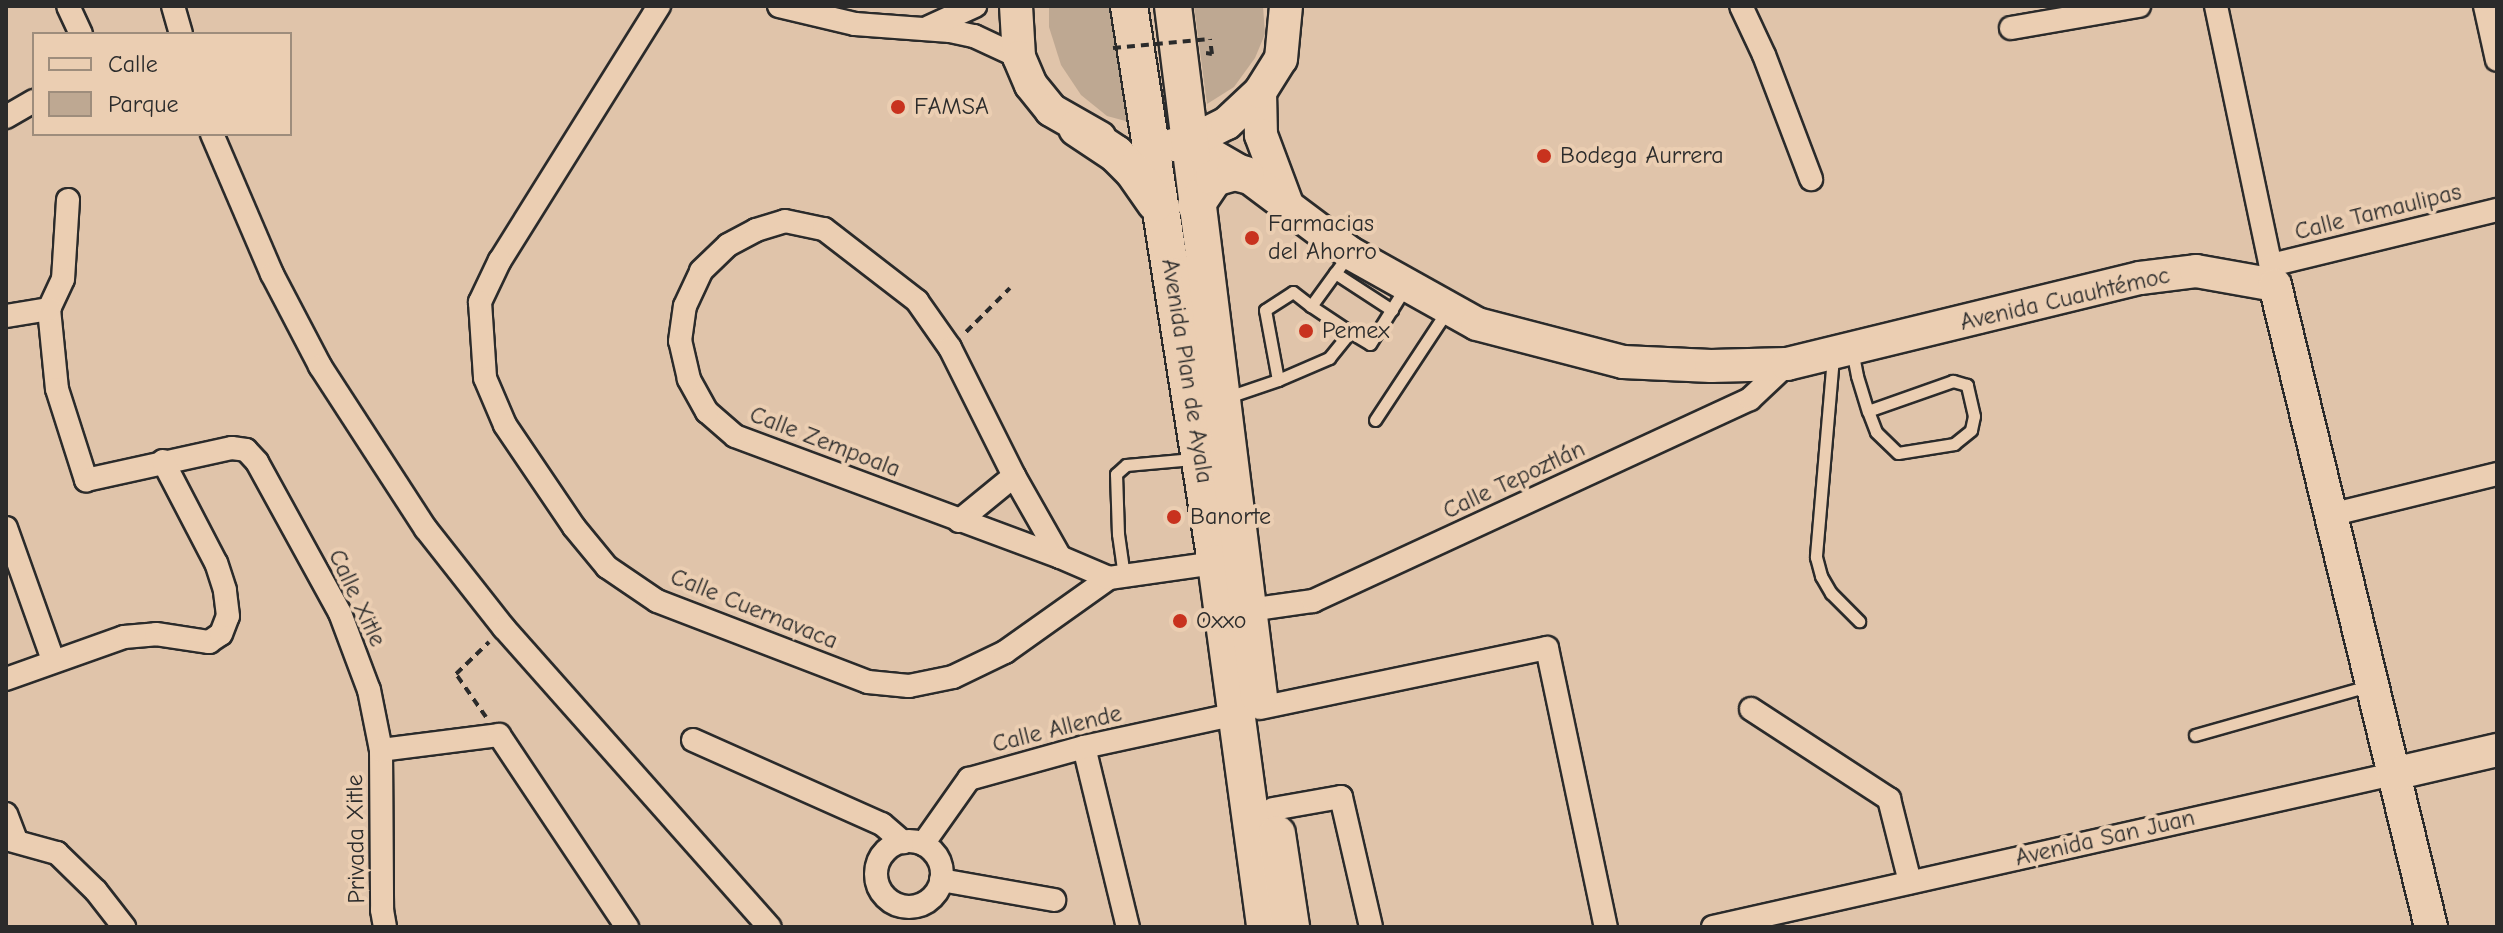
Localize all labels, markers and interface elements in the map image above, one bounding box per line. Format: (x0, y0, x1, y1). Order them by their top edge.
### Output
legend (32, 32, 292, 136)
text: Calle (108, 50, 158, 78)
text: Parque (108, 90, 179, 118)
place label: FAMSA (914, 93, 989, 121)
marker: FAMSA (889, 98, 907, 116)
place label: Bodega Aurrera (1560, 142, 1724, 170)
marker: Bodega Aurrera (1535, 147, 1553, 165)
street label: Calle Tamaulipas (2292, 177, 2464, 247)
place label: Farmacias del Ahorro (1268, 210, 1377, 266)
marker: Farmacias del Ahorro (1243, 229, 1261, 247)
street label: Avenida Plan de Ayala (1155, 257, 1219, 485)
street label: Avenida Cuauhtémoc (1957, 261, 2173, 337)
place label: Pemex (1322, 317, 1390, 345)
marker: Pemex (1297, 322, 1315, 340)
street label: Calle Zempoala (746, 400, 904, 484)
street label: Calle Tepoztlán (1438, 435, 1590, 525)
place label: Banorte (1190, 503, 1271, 531)
marker: Banorte (1165, 508, 1183, 526)
street label: Calle Xitle (322, 545, 392, 651)
street label: Calle Cuernavaca (666, 562, 842, 656)
place label: Oxxo (1196, 607, 1246, 635)
marker: Oxxo (1171, 612, 1189, 630)
street label: Calle Allende (989, 699, 1125, 759)
street label: Privada Xitle (340, 774, 372, 904)
street label: Avenida San Juan (2013, 803, 2197, 873)

